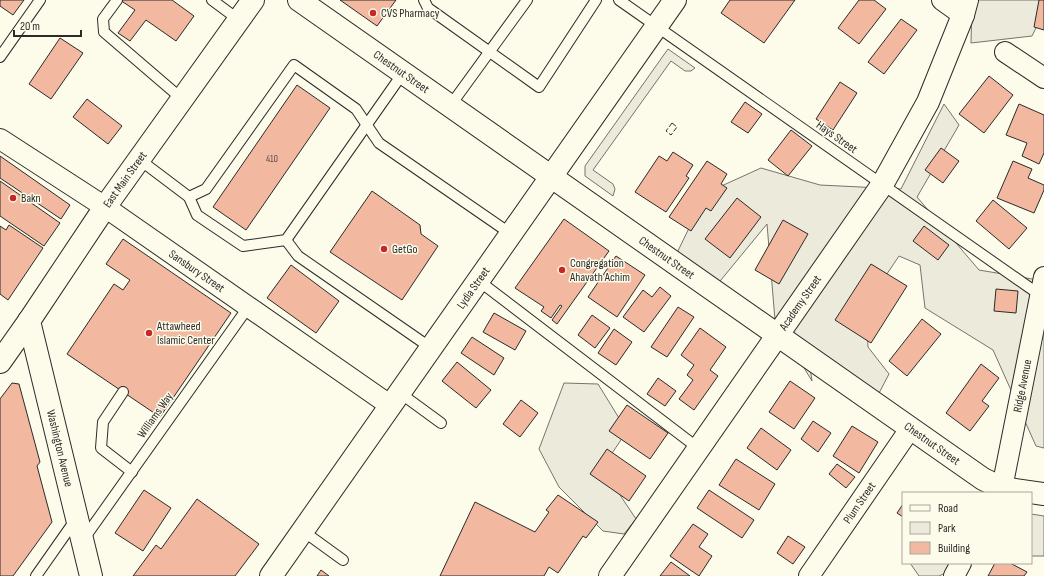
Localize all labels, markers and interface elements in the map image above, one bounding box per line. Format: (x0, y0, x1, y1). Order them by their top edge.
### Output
place label: CVS Pharmacy (381, 6, 440, 21)
marker: CVS Pharmacy (368, 8, 378, 18)
scale bar (14, 12, 81, 38)
text: 20 m (20, 19, 40, 34)
street label: Chestnut Street (370, 47, 432, 97)
street label: Hays Street (813, 118, 860, 157)
street label: East Main Street (100, 148, 151, 211)
house number: 410 (266, 153, 278, 165)
place label: Bakn (21, 191, 41, 206)
marker: Bakn (8, 193, 18, 203)
street label: Chestnut Street (636, 233, 698, 283)
place label: GetGo (392, 242, 417, 257)
marker: GetGo (379, 244, 389, 254)
street label: Sansbury Street (166, 247, 228, 296)
place label: Congregation Ahavath Achim (569, 256, 630, 285)
street label: Lydia Street (454, 264, 494, 312)
marker: Congregation Ahavath Achim (557, 265, 567, 275)
street label: Academy Street (776, 272, 825, 334)
place label: Attawheed Islamic Center (156, 319, 215, 348)
marker: Attawheed Islamic Center (144, 328, 154, 338)
street label: Ridge Avenue (1010, 358, 1035, 414)
street label: Williams Way (134, 389, 177, 441)
street label: Washington Avenue (43, 408, 76, 489)
street label: Chestnut Street (901, 419, 963, 469)
street label: Plum Street (840, 479, 880, 527)
legend (902, 492, 1032, 564)
text: Road (938, 501, 958, 516)
text: Park (938, 521, 956, 536)
text: Building (938, 541, 970, 556)

